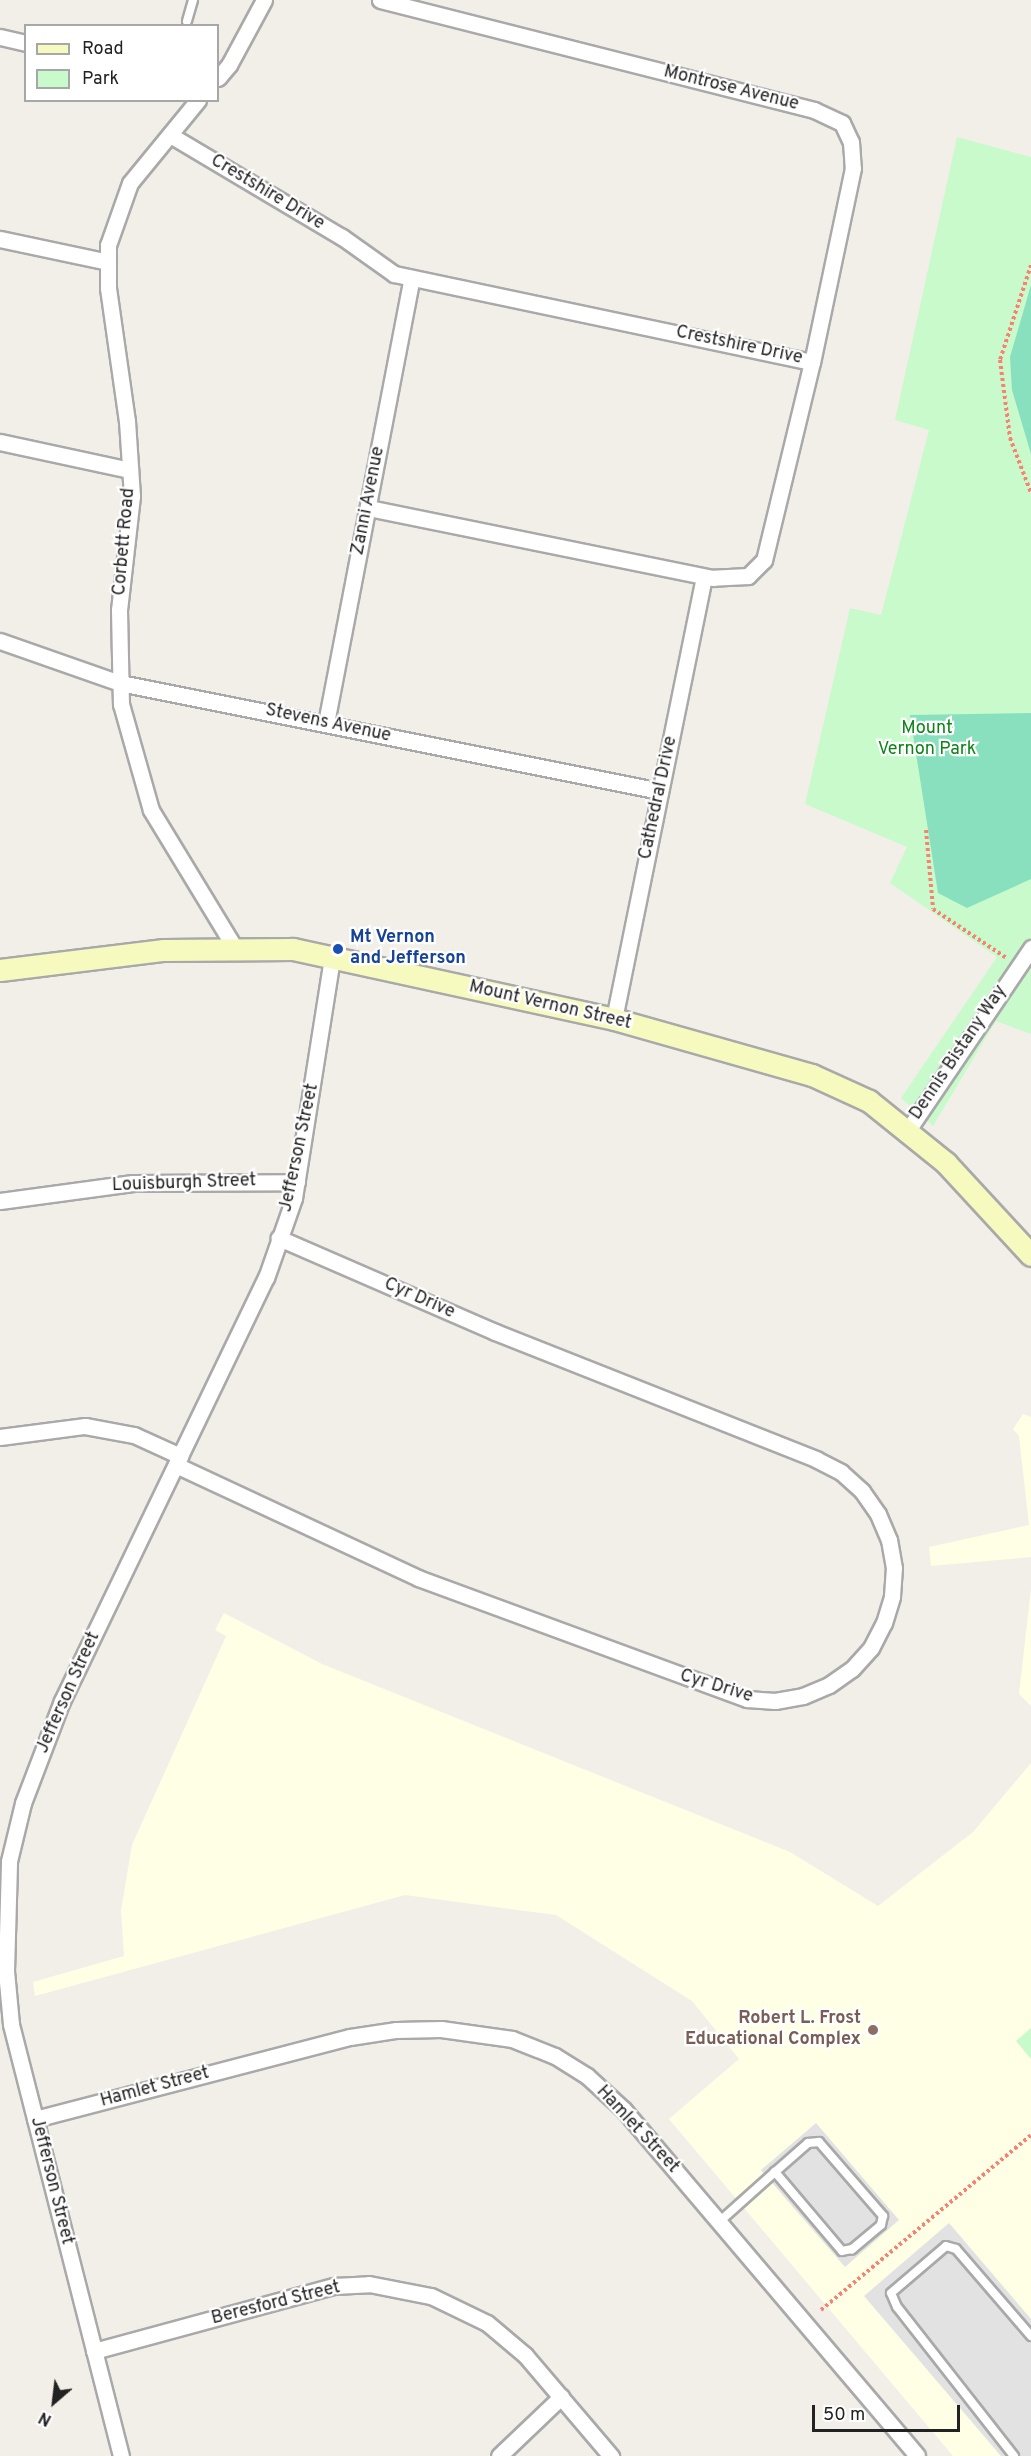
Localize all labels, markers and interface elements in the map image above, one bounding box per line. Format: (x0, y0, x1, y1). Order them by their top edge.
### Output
legend (24, 24, 219, 102)
text: Road (82, 38, 124, 61)
street label: Montrose Avenue (661, 62, 801, 116)
text: Park (82, 68, 119, 91)
street label: Crestshire Drive (206, 151, 328, 235)
street label: Crestshire Drive (674, 322, 804, 370)
street label: Zanni Avenue (348, 445, 390, 557)
street label: Corbett Road (110, 487, 140, 597)
street label: Stevens Avenue (263, 700, 393, 748)
park label: Mount Vernon Park (878, 719, 976, 762)
street label: Cathedral Drive (635, 734, 683, 862)
place label: Mt Vernon and Jefferson (350, 928, 466, 970)
marker: Mt Vernon and Jefferson (331, 942, 345, 956)
street label: Mount Vernon Street (466, 977, 634, 1035)
street label: Dennis Bistany Way (906, 981, 1012, 1125)
street label: Jefferson Street (276, 1082, 324, 1214)
street label: Louisburgh Street (112, 1171, 256, 1197)
street label: Cyr Drive (380, 1274, 458, 1324)
street label: Jefferson Street (33, 1629, 105, 1757)
street label: Cyr Drive (677, 1666, 755, 1708)
place label: Robert L. Frost Educational Complex (685, 2009, 861, 2052)
marker: Robert L. Frost Educational Complex (866, 2023, 880, 2037)
street label: Hamlet Street (98, 2063, 212, 2113)
street label: Hamlet Street (591, 2082, 683, 2178)
street label: Jefferson Street (25, 2115, 77, 2247)
street label: Beresford Street (209, 2278, 343, 2330)
north arrow (24, 2372, 84, 2432)
scale bar (815, 2393, 964, 2431)
text: 50 m (823, 2404, 865, 2427)
text: N (36, 2406, 55, 2429)

